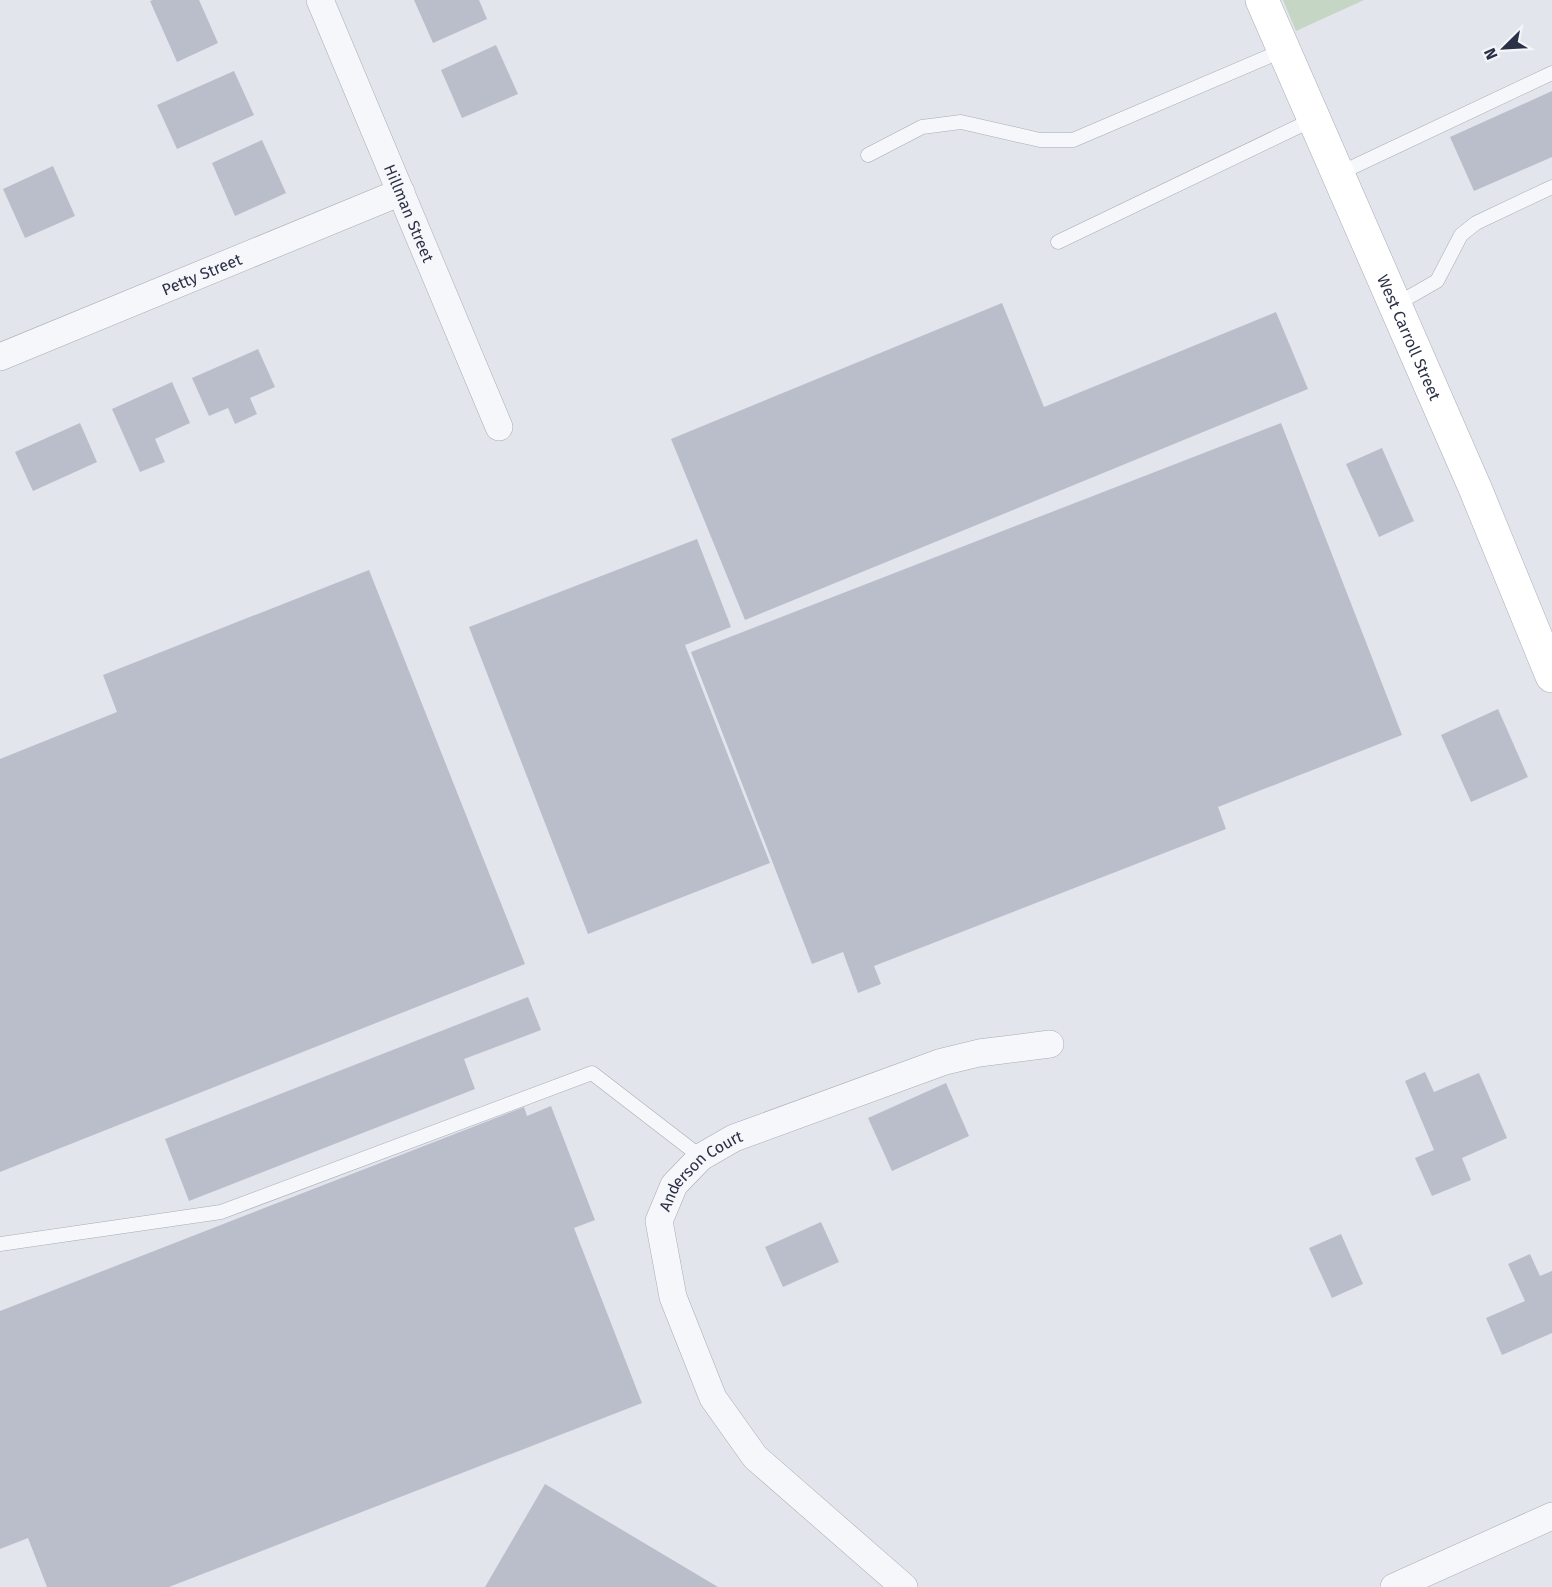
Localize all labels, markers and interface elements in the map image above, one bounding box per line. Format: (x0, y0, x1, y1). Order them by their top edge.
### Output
north arrow (1474, 18, 1534, 78)
text: N (1480, 45, 1502, 63)
street label: Hillman Street (380, 161, 438, 265)
street label: Petty Street (159, 249, 245, 299)
street label: West Carroll Street (1373, 272, 1445, 403)
street label: Anderson Court (655, 1126, 745, 1214)

